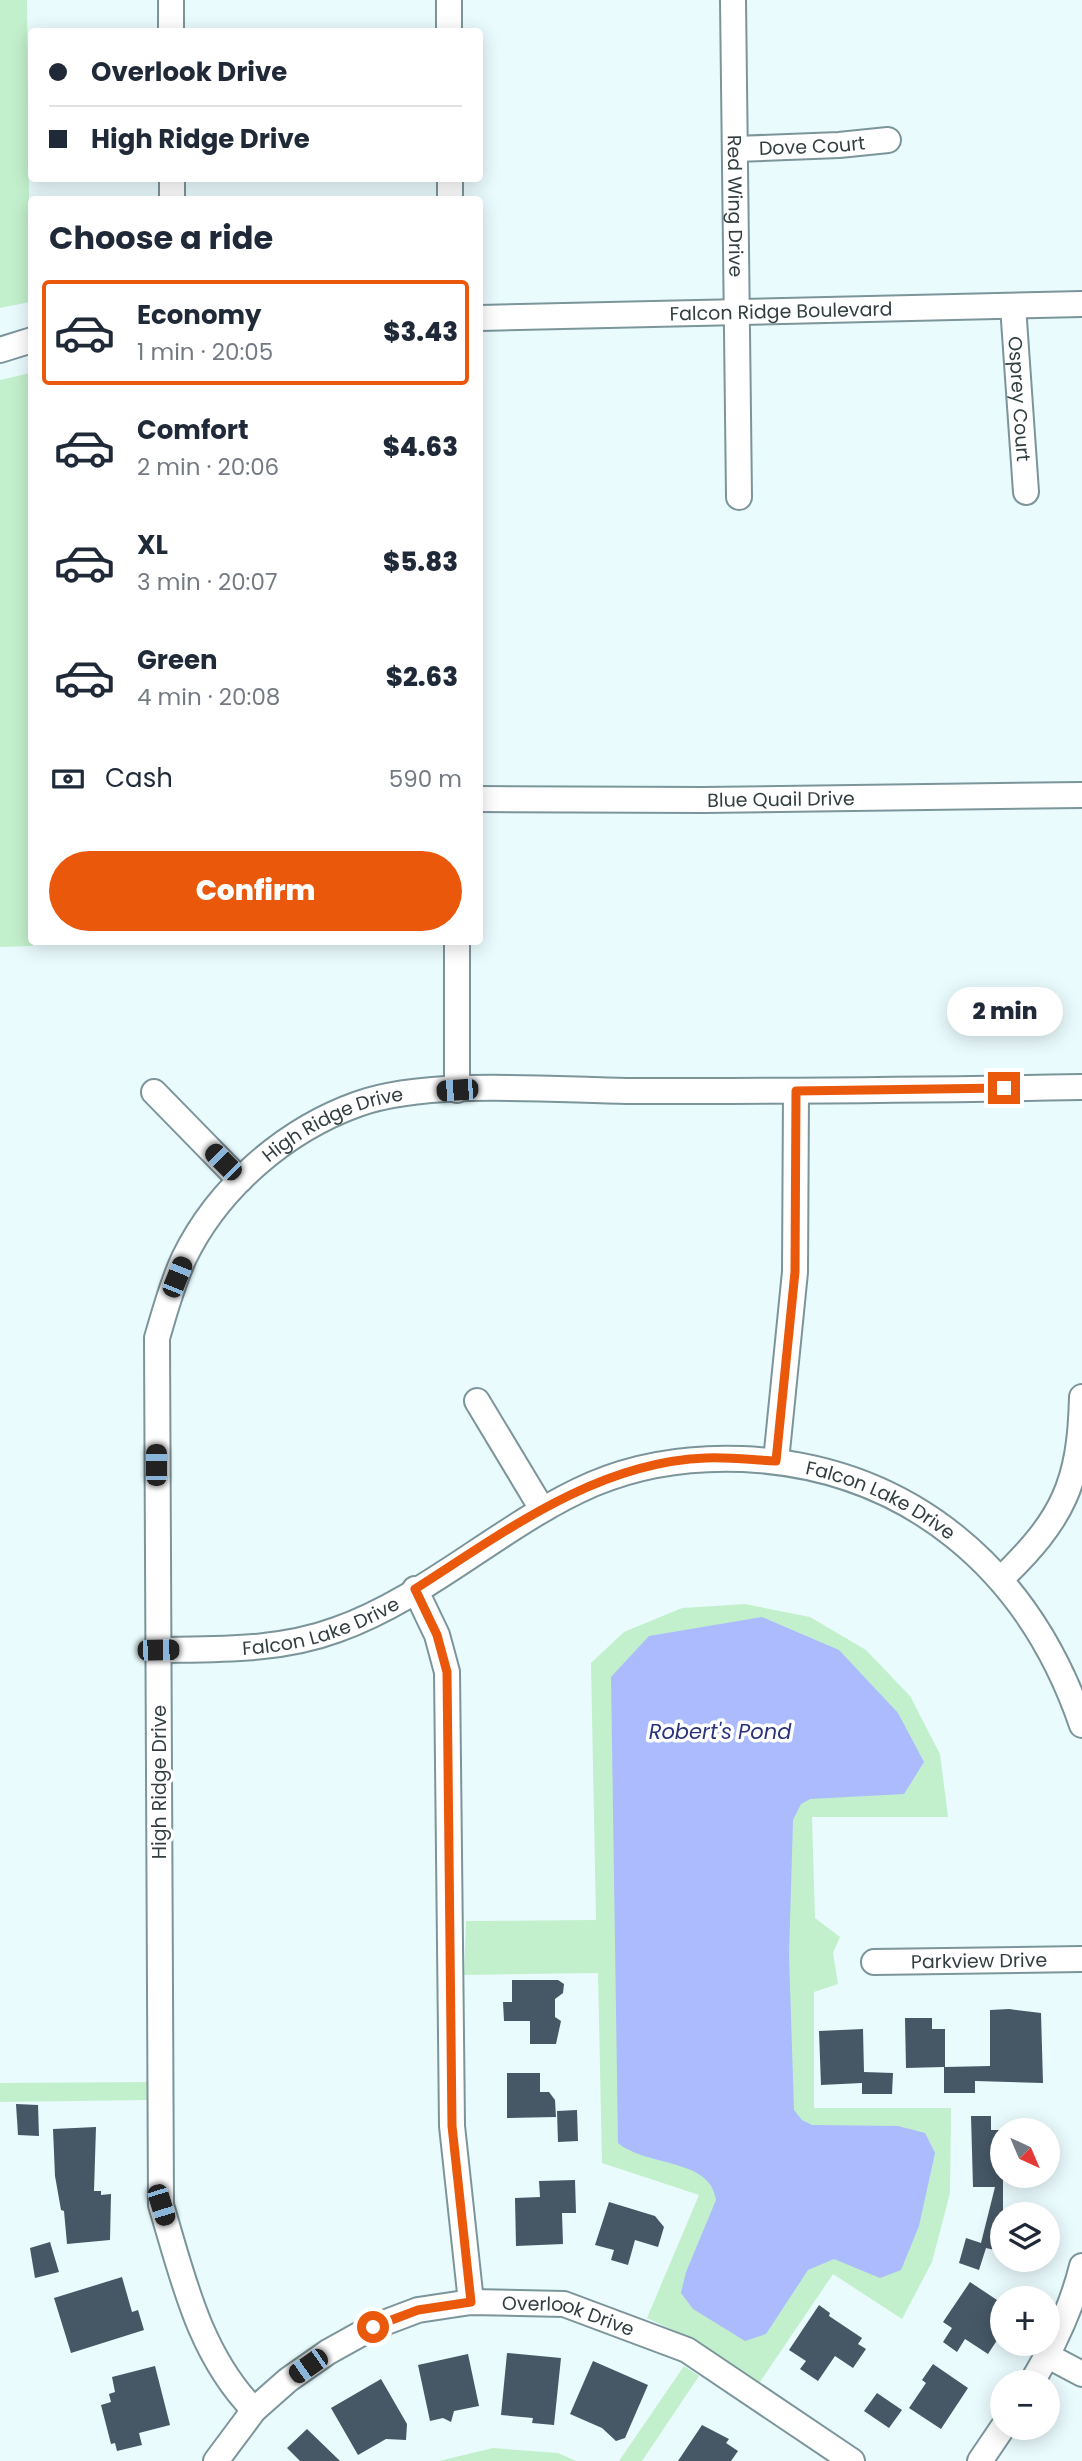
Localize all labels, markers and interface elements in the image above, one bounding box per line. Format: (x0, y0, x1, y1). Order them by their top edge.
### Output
text: Overlook Drive (91, 54, 287, 90)
text: High Ridge Drive (91, 121, 310, 157)
street label: Dove Court (758, 129, 866, 162)
street label: Red Wing Drive (721, 135, 749, 277)
text: Choose a ride (49, 215, 273, 260)
street label: Falcon Ridge Boulevard (669, 295, 893, 328)
text: Economy (137, 297, 261, 333)
icon: car (53, 301, 116, 364)
text: $3.43 (383, 314, 458, 350)
street label: Osprey Court (1001, 335, 1037, 462)
text: 1 min · 20:05 (137, 336, 273, 368)
text: Comfort (137, 412, 249, 448)
icon: car (53, 416, 116, 479)
text: $4.63 (383, 429, 458, 465)
text: 2 min · 20:06 (137, 451, 279, 483)
text: XL (137, 527, 168, 563)
icon: car (53, 531, 116, 594)
text: $5.83 (383, 544, 458, 580)
text: 3 min · 20:07 (137, 566, 277, 598)
text: Green (137, 642, 218, 678)
icon: car (53, 646, 116, 709)
text: $2.63 (386, 659, 458, 695)
text: 4 min · 20:08 (137, 681, 280, 713)
icon: cash (49, 760, 87, 798)
text: Cash (105, 760, 173, 796)
text: 590 m (389, 763, 462, 795)
street label: Blue Quail Drive (707, 785, 855, 814)
button: Confirm (49, 851, 462, 931)
callout: 2 min (946, 986, 1062, 1036)
text: 2 min (973, 995, 1037, 1027)
route end (988, 1072, 1020, 1104)
car (436, 1078, 479, 1102)
street label: High Ridge Drive (256, 1080, 405, 1169)
car (201, 1140, 246, 1184)
car (160, 1254, 195, 1300)
car (146, 1444, 167, 1486)
street label: Falcon Lake Drive (803, 1454, 961, 1546)
street label: Falcon Lake Drive (241, 1590, 404, 1662)
car (137, 1639, 180, 1661)
street label: High Ridge Drive (146, 1705, 173, 1859)
water label: Robert's Pond (649, 1717, 792, 1746)
street label: Parkview Drive (911, 1947, 1047, 1975)
north arrow (990, 2118, 1060, 2188)
map controls (990, 2118, 1060, 2440)
car (145, 2182, 178, 2228)
button: layers (990, 2202, 1060, 2272)
button: + (990, 2286, 1060, 2356)
street label: Overlook Drive (502, 2290, 638, 2343)
route start (357, 2311, 389, 2343)
car (285, 2345, 332, 2387)
button: − (990, 2370, 1060, 2440)

